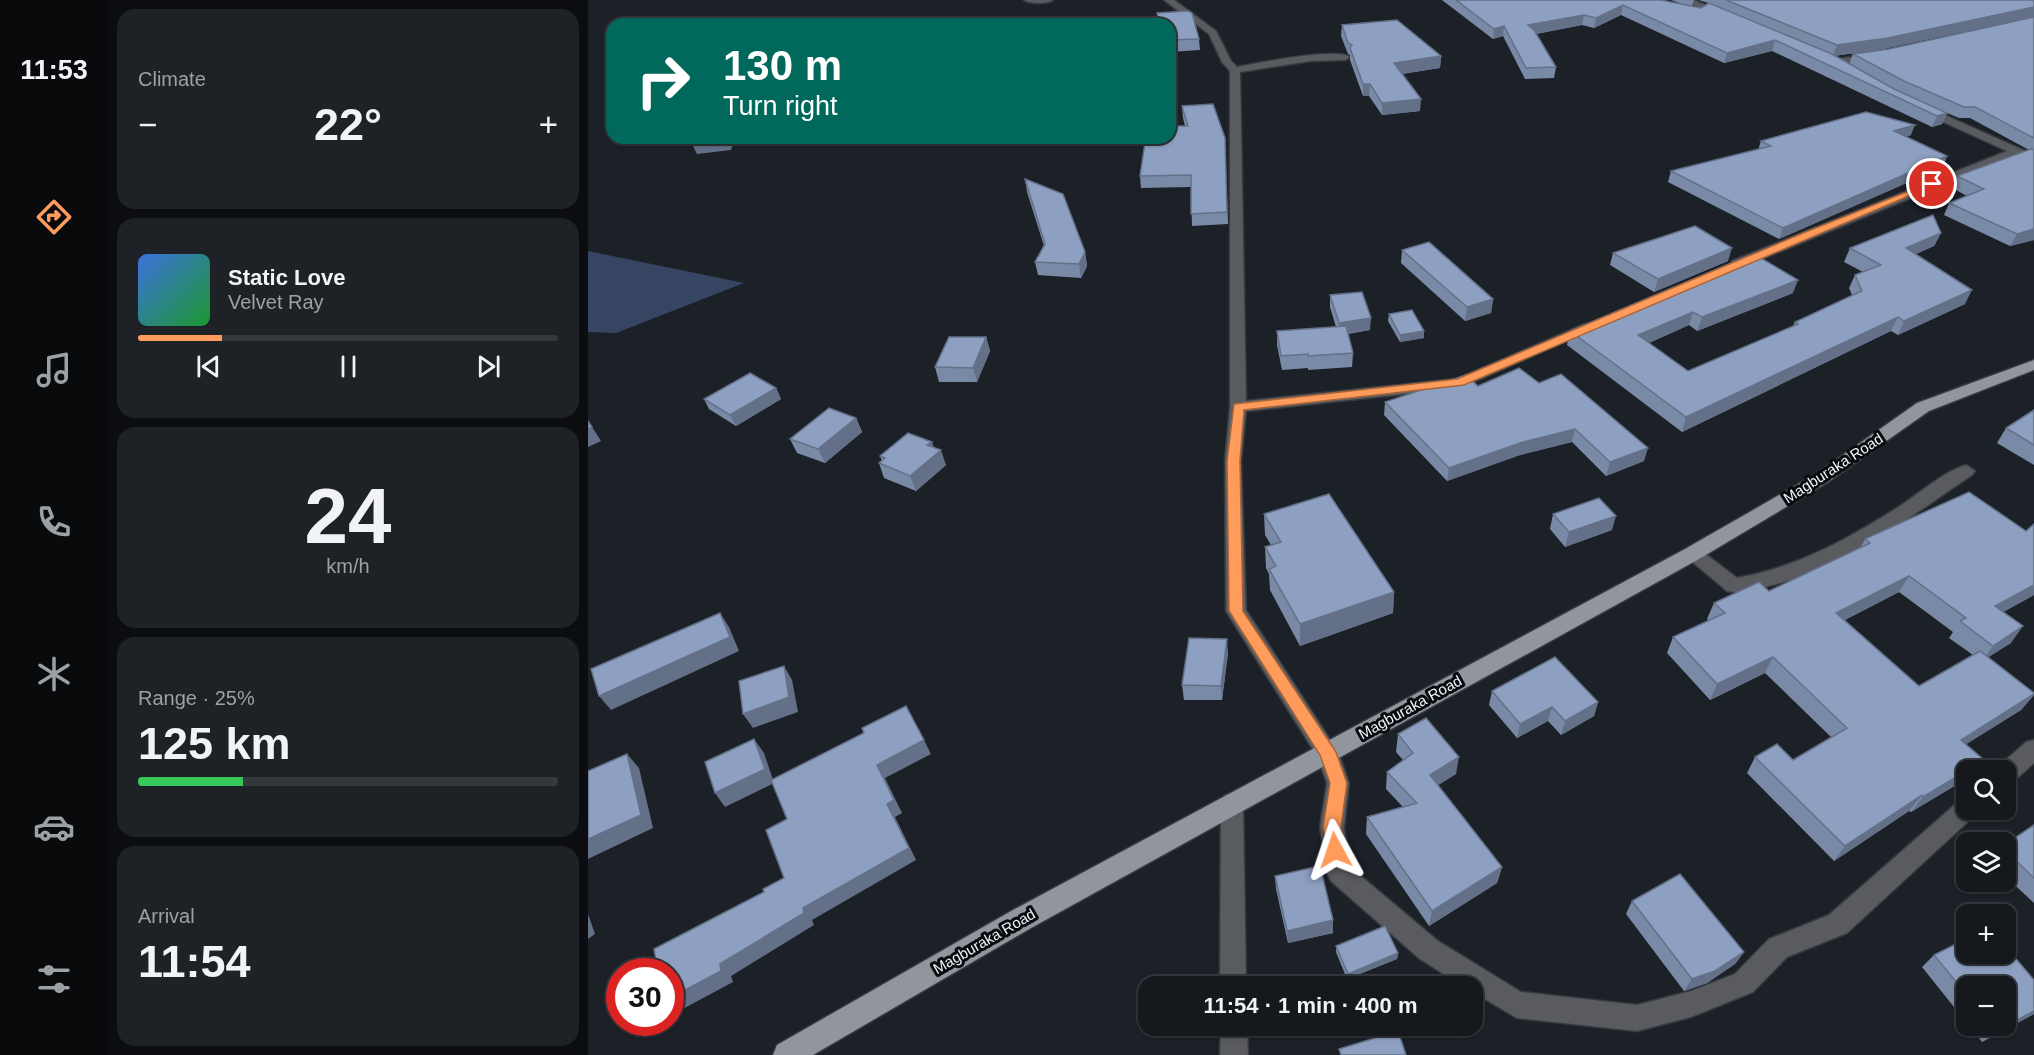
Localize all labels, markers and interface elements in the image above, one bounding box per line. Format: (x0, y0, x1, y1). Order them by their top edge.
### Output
icon: right (624, 42, 702, 120)
text: 130 m (723, 42, 842, 89)
text: 11:53 (20, 55, 88, 85)
text: Climate (138, 68, 206, 90)
text: Turn right (723, 91, 838, 121)
text: 22° (314, 99, 382, 150)
text: − (138, 106, 157, 143)
text: + (539, 106, 558, 143)
pin (1906, 158, 1957, 209)
icon: arrive (1915, 167, 1948, 200)
icon: directions (33, 196, 75, 238)
text: Static Love (228, 265, 345, 290)
text: Velvet Ray (228, 291, 324, 313)
icon: music (33, 349, 75, 391)
icon: previous (192, 350, 225, 383)
icon: pause (332, 350, 365, 383)
icon: next (472, 350, 505, 383)
street label: Magburaka Road (1780, 430, 1886, 506)
text: 24 (305, 472, 391, 560)
icon: phone (33, 501, 75, 543)
text: km/h (326, 555, 370, 577)
icon: climate (33, 653, 75, 695)
street label: Magburaka Road (1356, 672, 1464, 742)
text: Range · 25% (138, 687, 255, 709)
text: 125 km (138, 718, 291, 769)
map controls (1956, 760, 2016, 1036)
button: search (1956, 760, 2016, 820)
icon: car (33, 806, 75, 848)
position arrow (1303, 818, 1367, 882)
button: layers (1956, 832, 2016, 892)
button: + (1956, 904, 2016, 964)
text: Arrival (138, 905, 195, 927)
street label: Magburaka Road (930, 905, 1038, 977)
text: 11:54 (138, 936, 251, 987)
icon: filters (33, 958, 75, 1000)
speed limit sign: 30 (606, 958, 684, 1036)
button: − (1956, 976, 2016, 1036)
text: 11:54 · 1 min · 400 m (1204, 993, 1418, 1018)

